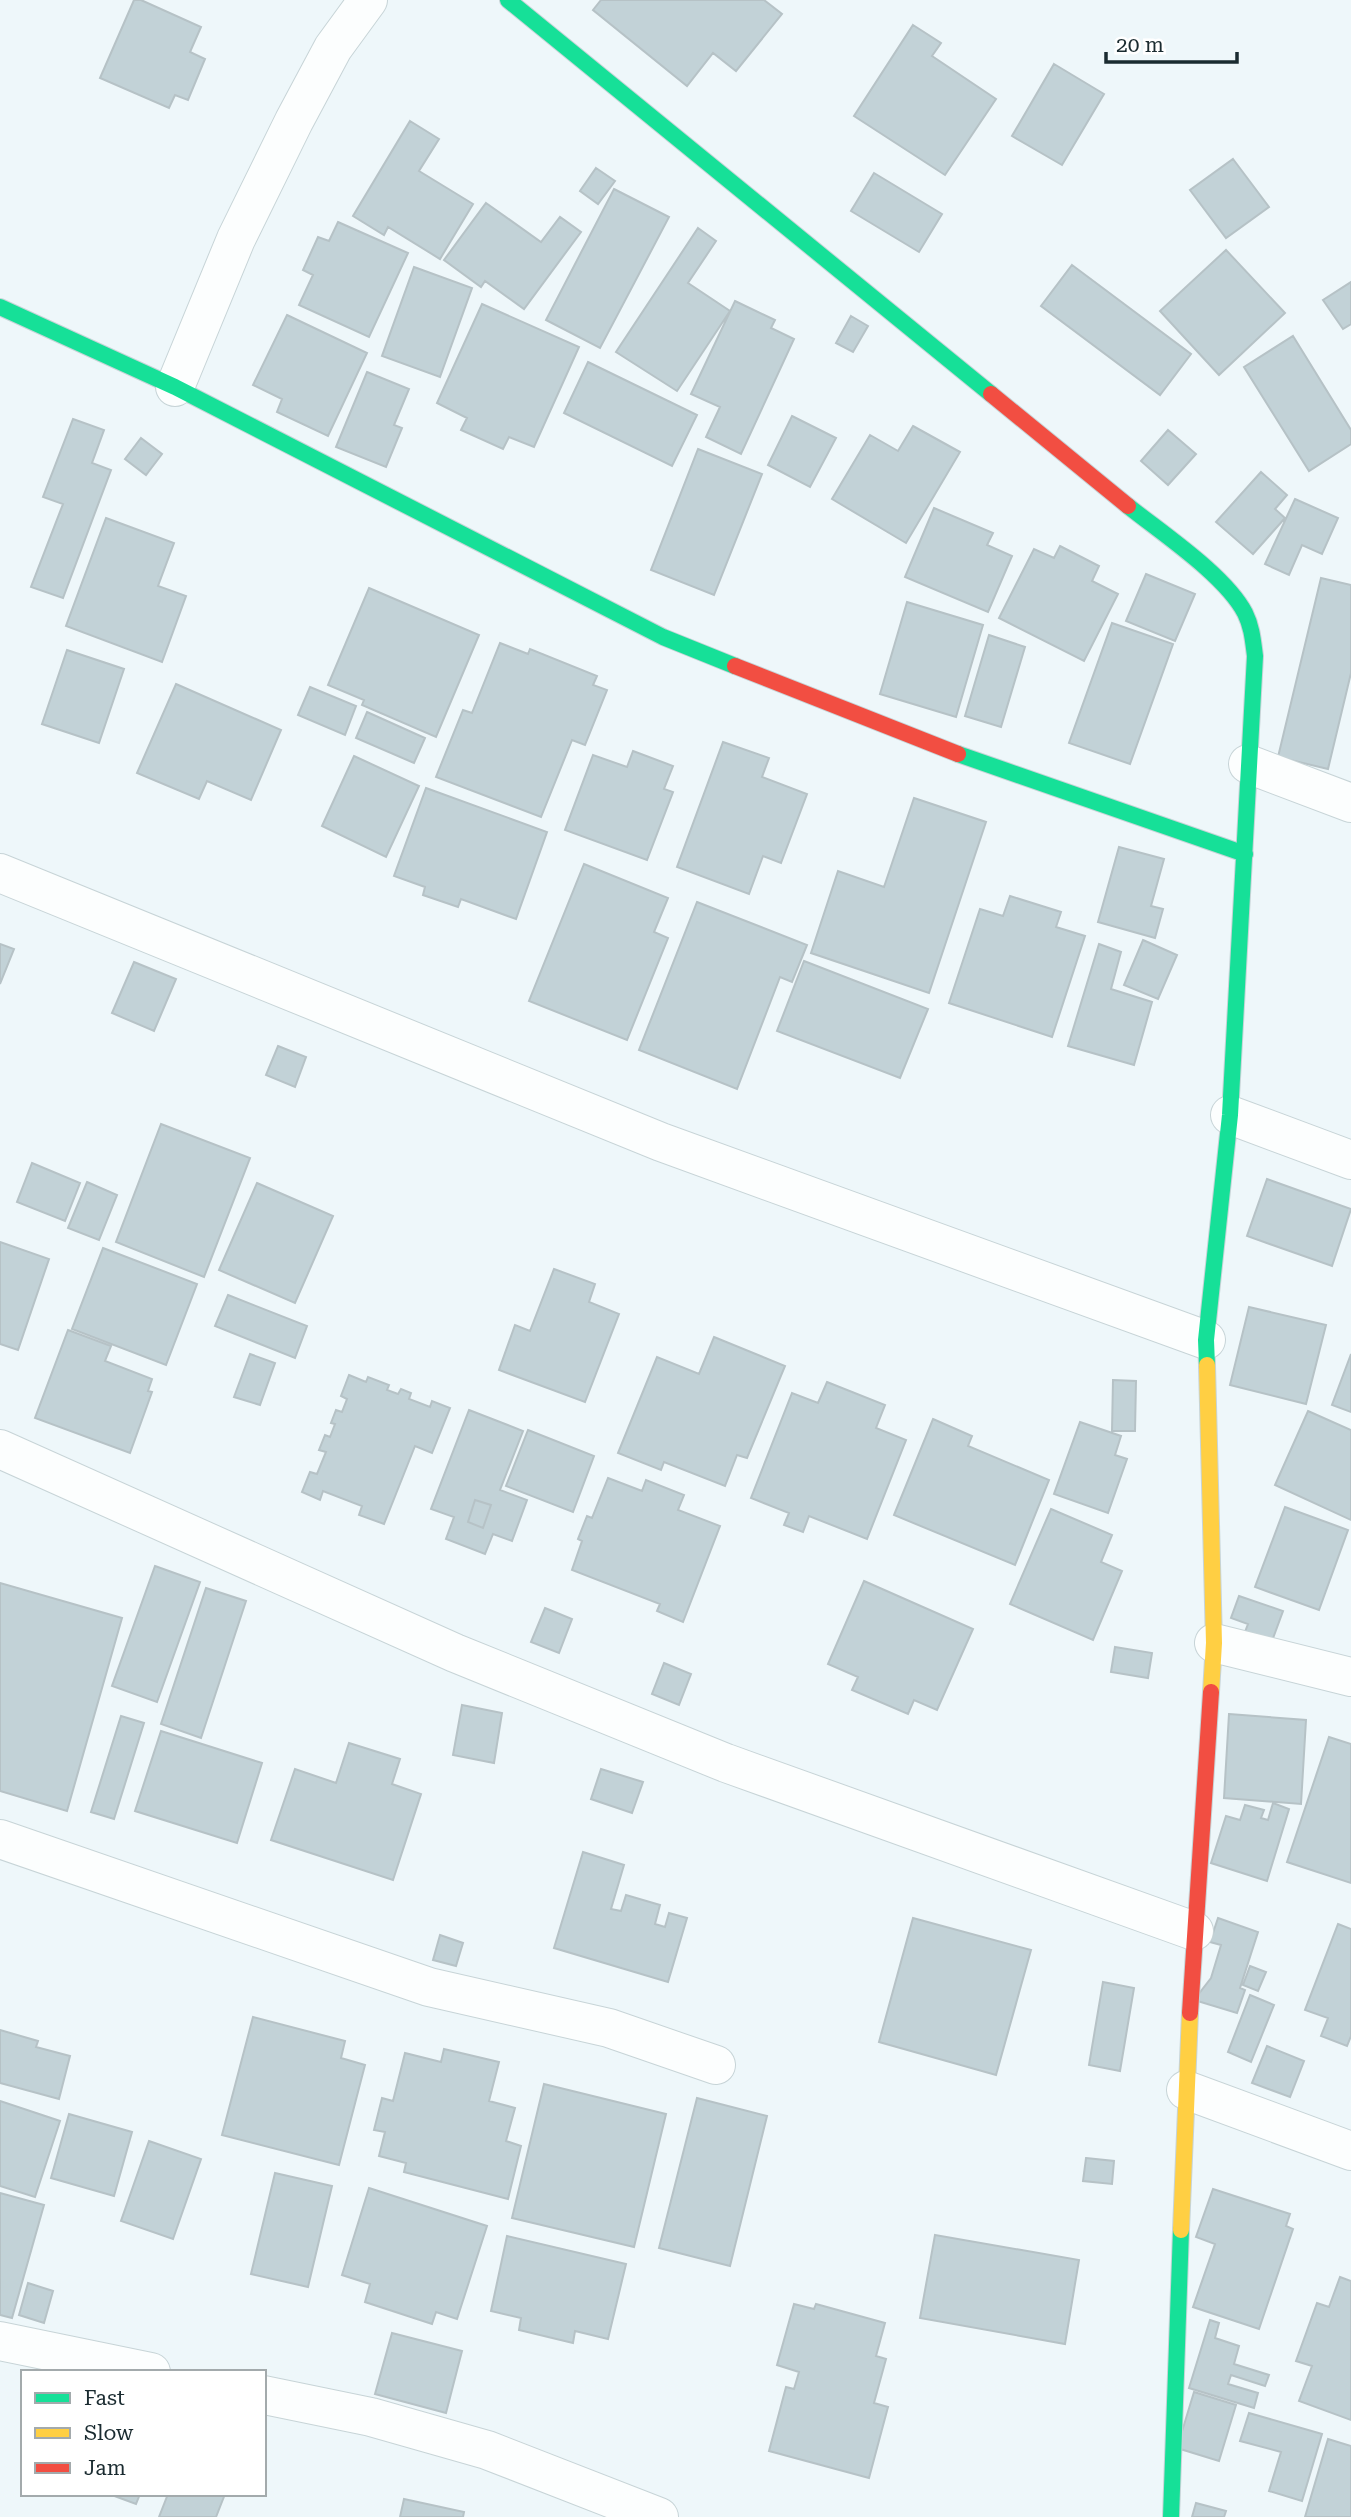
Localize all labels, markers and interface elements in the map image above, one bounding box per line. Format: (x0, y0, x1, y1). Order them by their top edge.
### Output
scale bar (1106, 21, 1237, 65)
text: 20 m (1116, 33, 1164, 57)
legend (21, 2370, 266, 2496)
text: Fast (84, 2386, 125, 2410)
text: Slow (84, 2421, 134, 2445)
text: Jam (84, 2456, 126, 2480)

